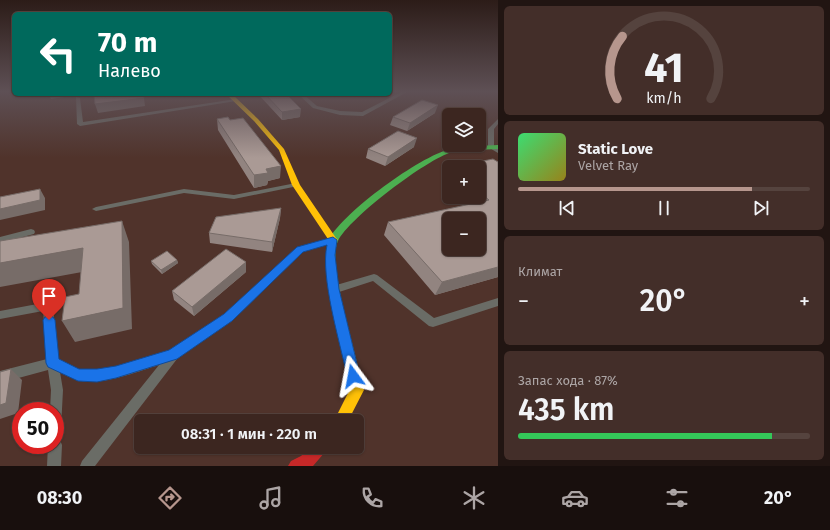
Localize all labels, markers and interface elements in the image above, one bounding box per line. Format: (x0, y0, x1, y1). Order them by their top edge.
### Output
text: 70 m (98, 26, 157, 59)
icon: left (32, 28, 84, 80)
text: 41 (644, 42, 684, 92)
text: Налево (98, 60, 161, 82)
text: km/h (646, 89, 682, 106)
map controls (442, 108, 486, 256)
button: layers (442, 108, 486, 152)
text: Static Love (578, 140, 653, 158)
text: Velvet Ray (578, 158, 638, 173)
button: + (442, 160, 486, 204)
icon: previous (556, 197, 578, 219)
icon: pause (653, 197, 675, 219)
icon: next (750, 197, 772, 219)
button: − (442, 212, 486, 256)
text: Климат (518, 264, 562, 279)
pin (32, 279, 66, 320)
text: 20° (640, 283, 688, 319)
icon: arrive (38, 285, 60, 307)
text: − (518, 288, 529, 315)
text: + (799, 288, 810, 315)
position arrow (332, 355, 374, 397)
text: Запас хода · 87% (518, 373, 618, 388)
text: 435 km (518, 392, 615, 428)
speed limit sign: 50 (12, 402, 64, 454)
text: 08:31 · 1 мин · 220 m (181, 425, 317, 443)
icon: directions (156, 484, 184, 512)
icon: music (257, 484, 285, 512)
icon: phone (358, 484, 386, 512)
icon: climate (460, 484, 488, 512)
icon: car (561, 484, 589, 512)
icon: filters (663, 484, 691, 512)
text: 08:30 (37, 487, 82, 509)
text: 20° (764, 487, 793, 509)

